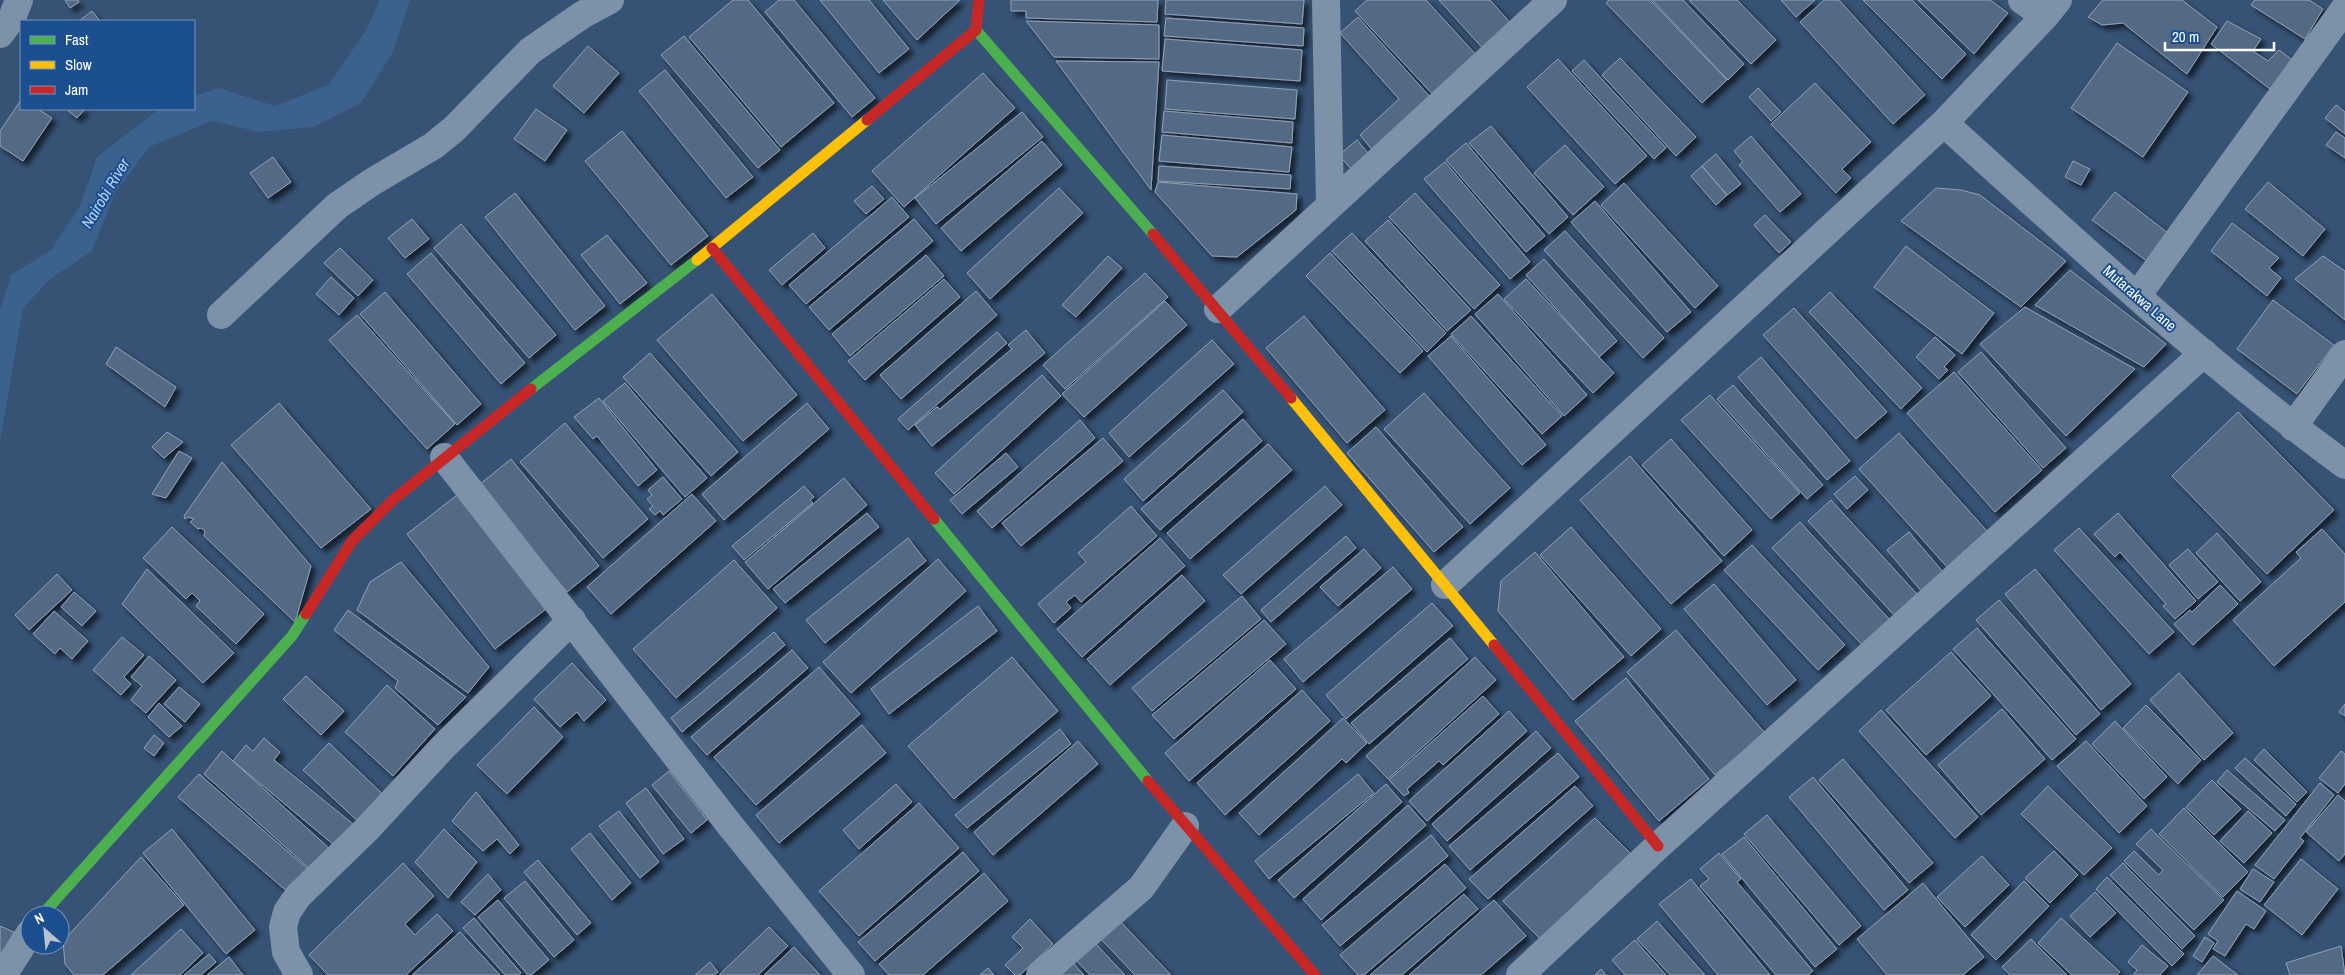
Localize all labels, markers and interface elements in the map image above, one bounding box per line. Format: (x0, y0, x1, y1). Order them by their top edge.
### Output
legend (20, 20, 195, 110)
scale bar (2165, 20, 2274, 52)
text: 20 m (2172, 26, 2199, 47)
text: Fast (65, 29, 89, 50)
text: Slow (65, 54, 92, 75)
text: Jam (65, 79, 88, 100)
water label: Nairobi River (75, 153, 135, 232)
street label: Mutarakwa Lane (2099, 260, 2181, 336)
north arrow (20, 905, 70, 955)
text: N (31, 909, 47, 928)

